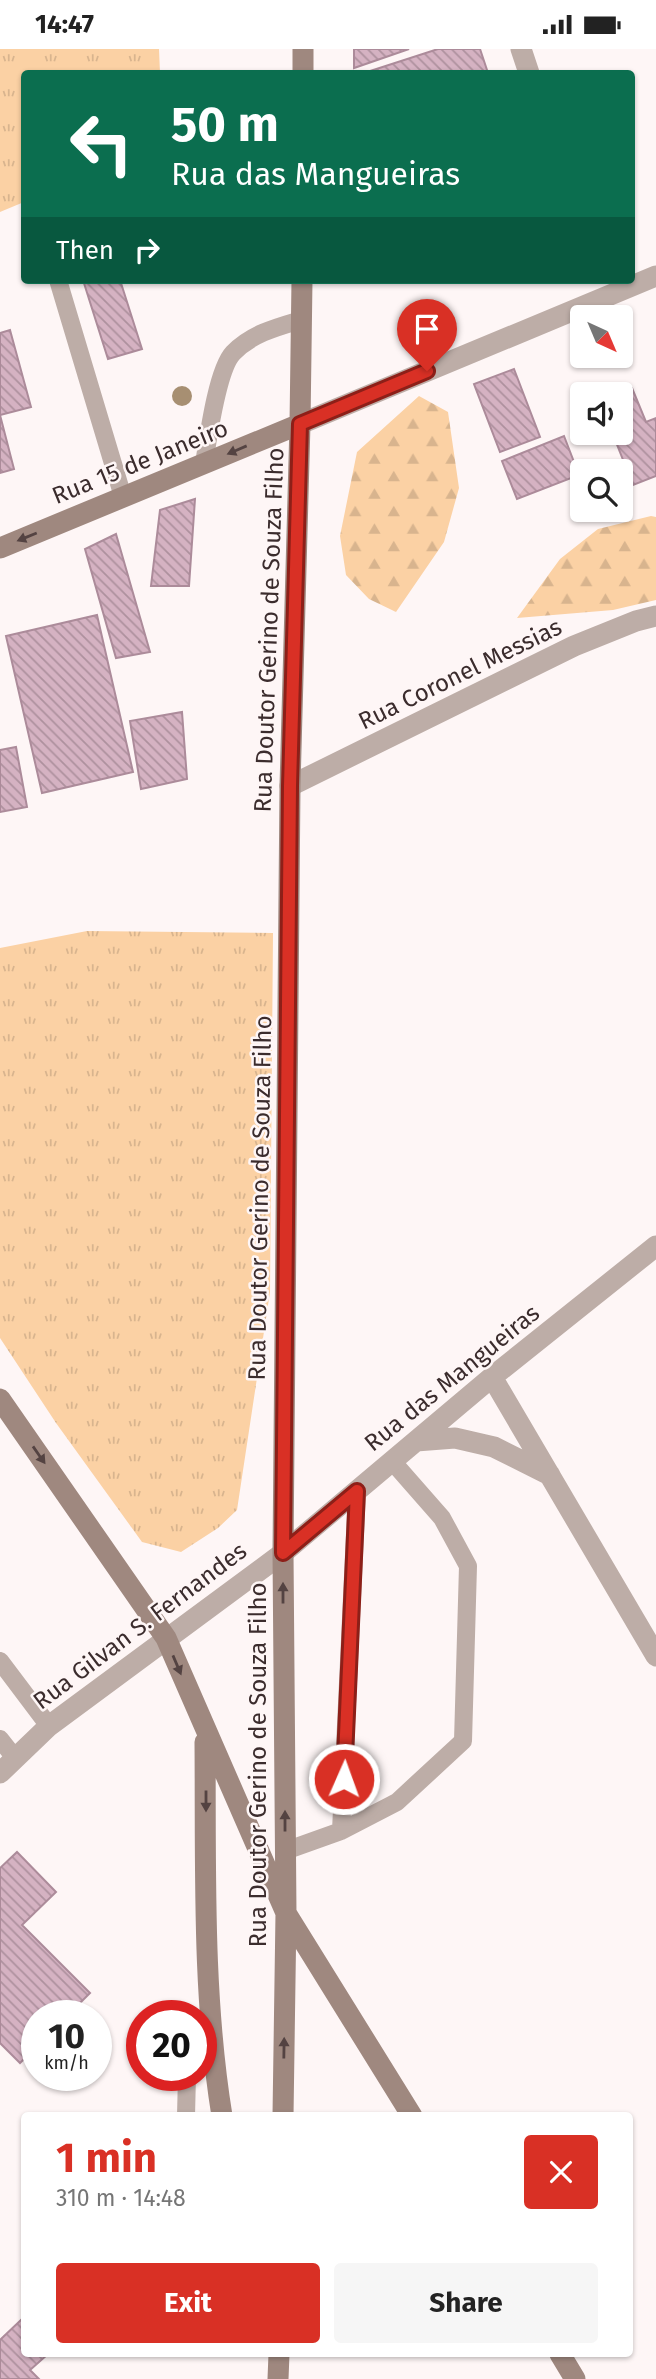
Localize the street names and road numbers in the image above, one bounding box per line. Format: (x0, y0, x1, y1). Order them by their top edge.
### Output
street label: Rua 15 de Janeiro (48, 414, 232, 510)
street label: Rua Doutor Gerino de Souza Filho (249, 447, 289, 813)
street label: Rua Coronel Messias (354, 613, 566, 735)
street label: Rua Doutor Gerino de Souza Filho (243, 1015, 277, 1381)
street label: Rua das Mangueiras (359, 1299, 545, 1457)
street label: Rua Gilvan S. Fernandes (28, 1537, 252, 1715)
street label: Rua Doutor Gerino de Souza Filho (244, 1582, 272, 1948)

